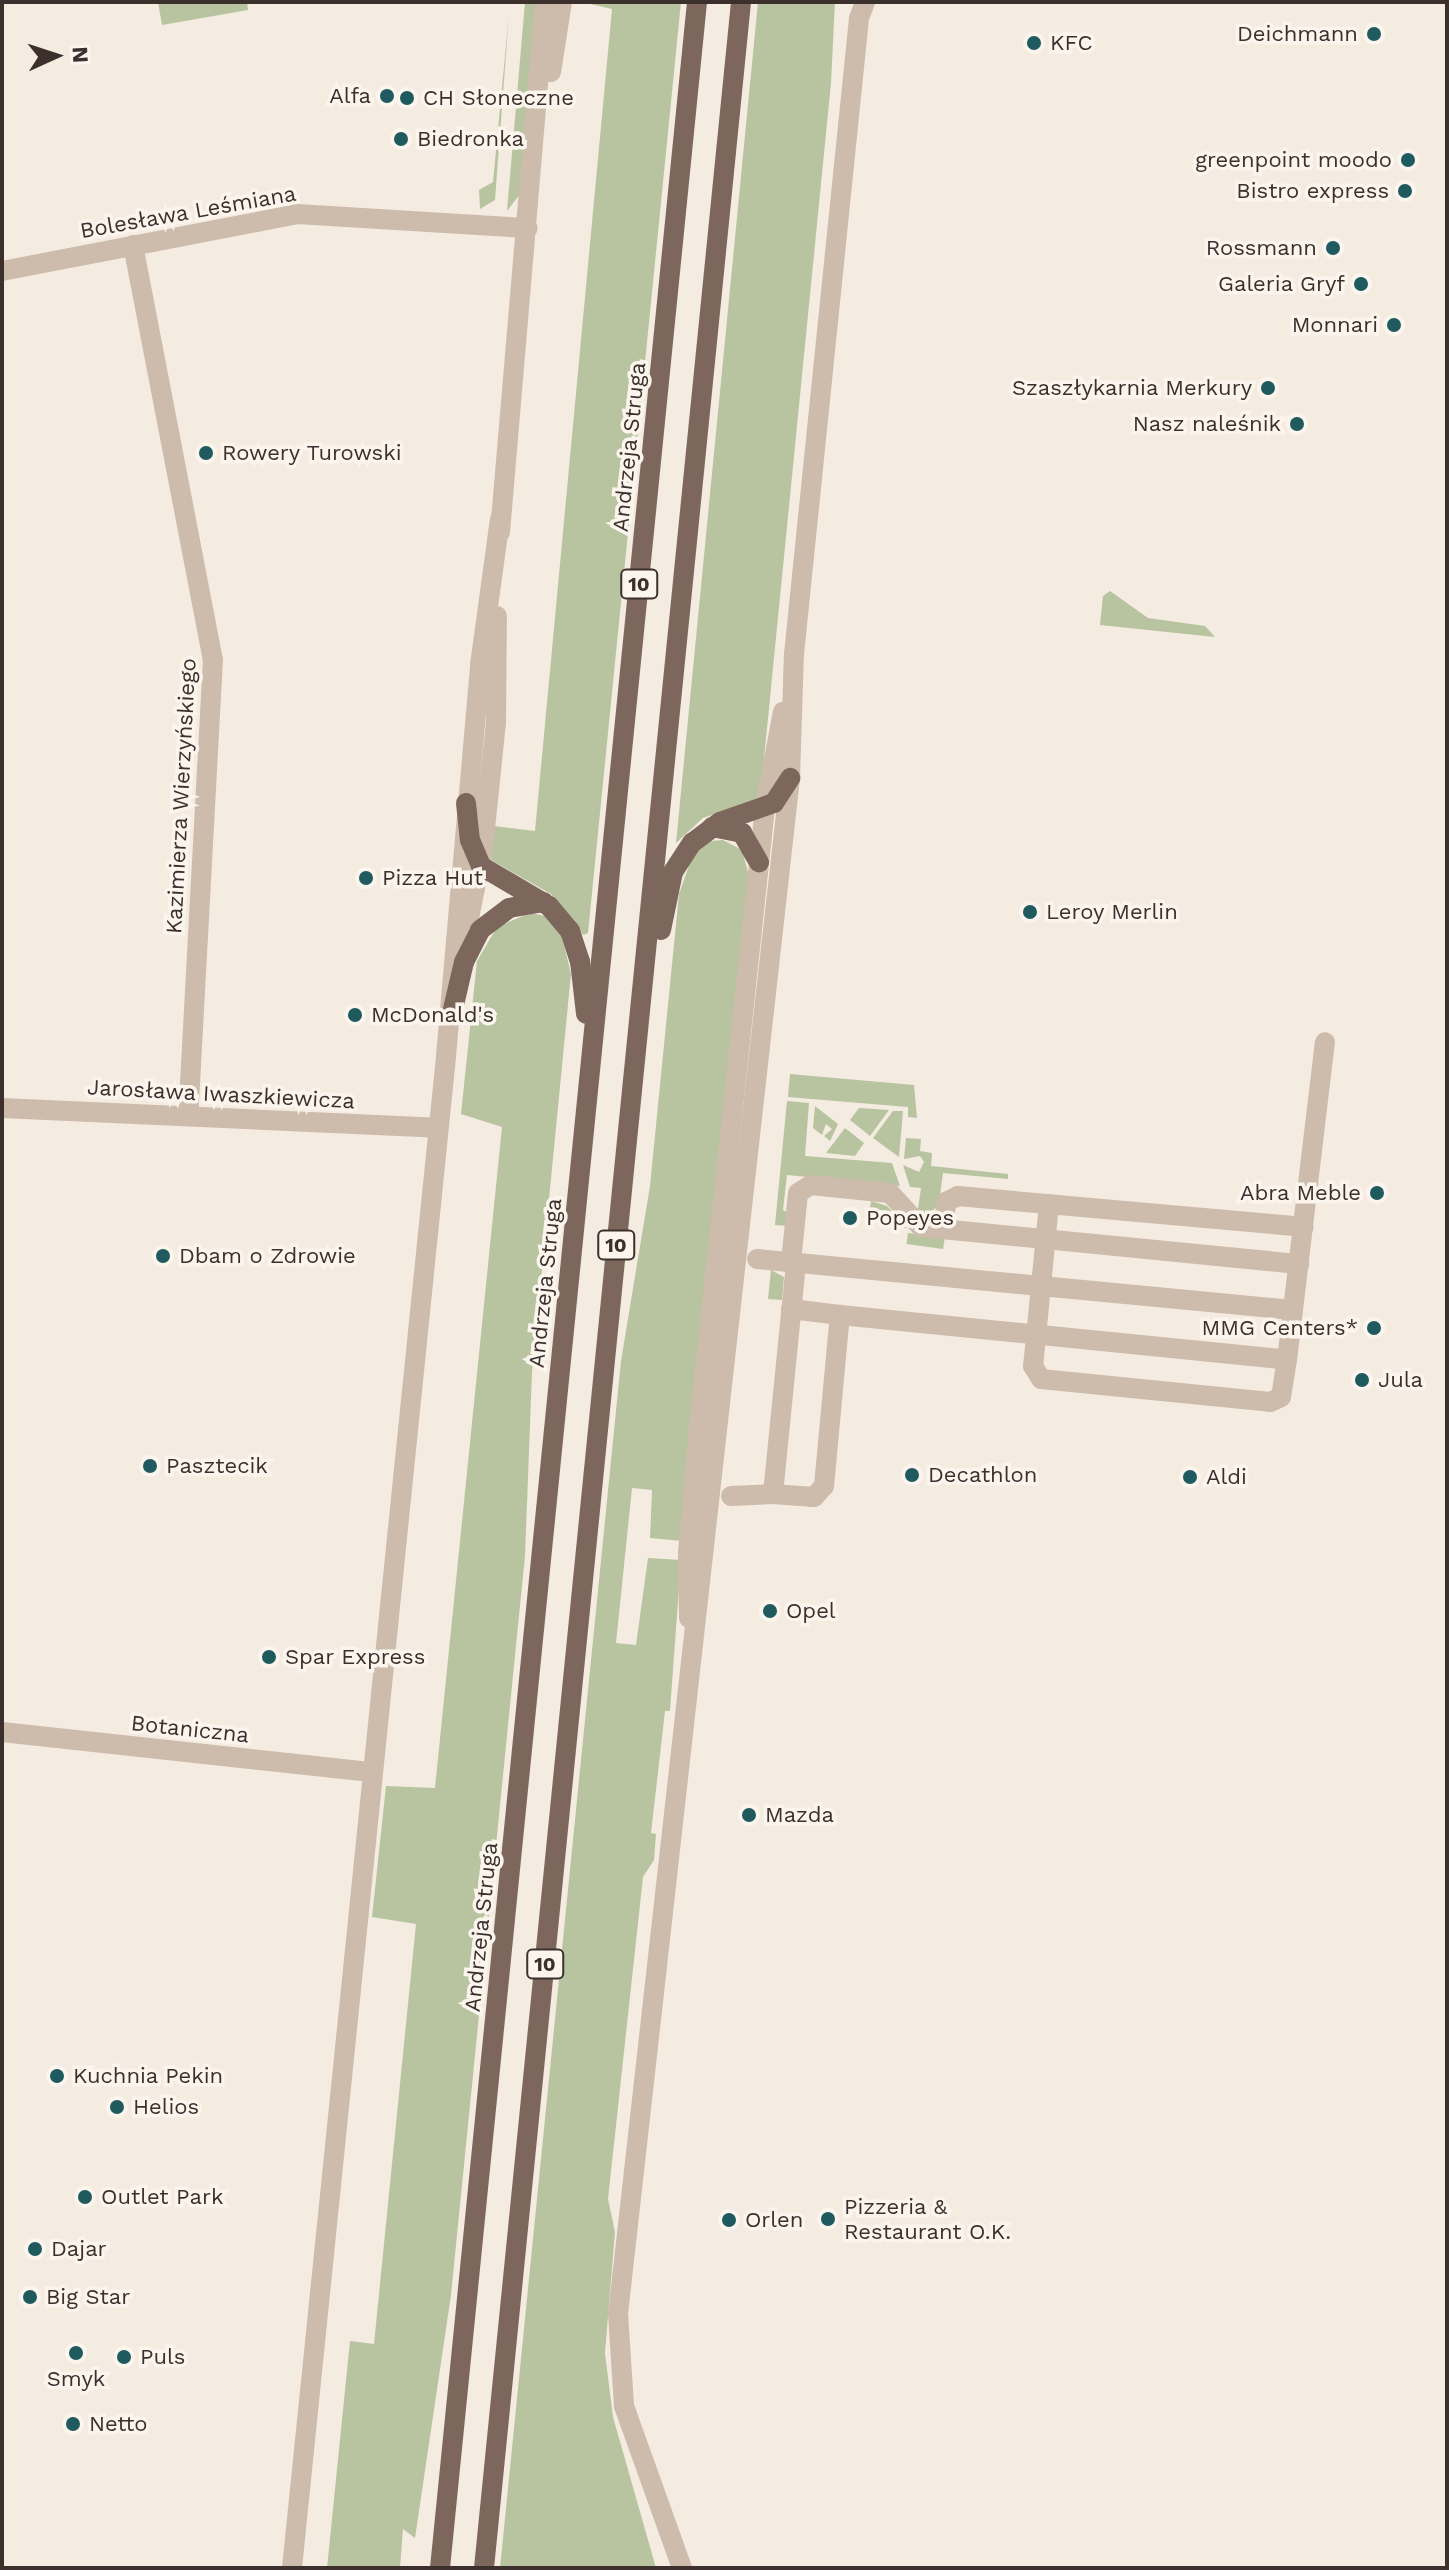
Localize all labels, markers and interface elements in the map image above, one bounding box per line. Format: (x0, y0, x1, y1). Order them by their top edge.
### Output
north arrow (16, 16, 96, 96)
place label: Deichmann (1237, 21, 1358, 47)
marker: Deichmann (1365, 25, 1383, 43)
place label: KFC (1050, 30, 1093, 56)
marker: KFC (1025, 34, 1043, 52)
text: N (68, 46, 93, 64)
place label: Alfa (329, 83, 371, 109)
place label: CH Słoneczne (423, 85, 574, 111)
marker: Alfa (378, 87, 396, 105)
marker: CH Słoneczne (398, 89, 416, 107)
place label: Biedronka (417, 126, 524, 152)
marker: Biedronka (392, 130, 410, 148)
place label: greenpoint moodo (1195, 147, 1392, 173)
marker: greenpoint moodo (1399, 151, 1417, 169)
place label: Bistro express (1236, 178, 1389, 204)
street label: Bolesława Leśmiana (78, 180, 298, 244)
marker: Bistro express (1396, 182, 1414, 200)
place label: Rossmann (1206, 235, 1317, 261)
marker: Rossmann (1324, 239, 1342, 257)
place label: Galeria Gryf (1218, 271, 1345, 297)
marker: Galeria Gryf (1352, 275, 1370, 293)
place label: Monnari (1292, 312, 1378, 338)
marker: Monnari (1385, 316, 1403, 334)
street label: Andrzeja Struga (607, 361, 651, 533)
place label: Szaszłykarnia Merkury (1012, 375, 1252, 401)
marker: Szaszłykarnia Merkury (1259, 379, 1277, 397)
place label: Nasz naleśnik (1133, 411, 1281, 437)
marker: Nasz naleśnik (1288, 415, 1306, 433)
place label: Rowery Turowski (222, 440, 403, 466)
marker: Rowery Turowski (197, 444, 215, 462)
road number: 10 (619, 568, 659, 600)
street label: Kazimierza Wierzyńskiego (161, 657, 201, 935)
place label: Pizza Hut (382, 865, 483, 891)
marker: Pizza Hut (357, 869, 375, 887)
place label: Leroy Merlin (1046, 899, 1178, 925)
marker: Leroy Merlin (1021, 903, 1039, 921)
place label: McDonald's (371, 1002, 494, 1028)
marker: McDonald's (346, 1006, 364, 1024)
street label: Jarosława Iwaszkiewicza (86, 1074, 356, 1114)
place label: Abra Meble (1240, 1180, 1361, 1206)
marker: Abra Meble (1368, 1184, 1386, 1202)
street label: Andrzeja Struga (523, 1197, 567, 1369)
place label: Popeyes (866, 1205, 954, 1231)
marker: Popeyes (841, 1209, 859, 1227)
road number: 10 (596, 1229, 636, 1261)
place label: Dbam o Zdrowie (179, 1243, 356, 1269)
marker: Dbam o Zdrowie (154, 1247, 172, 1265)
place label: MMG Centers* (1201, 1315, 1358, 1341)
marker: MMG Centers* (1365, 1319, 1383, 1337)
place label: Jula (1378, 1367, 1423, 1393)
marker: Jula (1353, 1371, 1371, 1389)
place label: Pasztecik (166, 1453, 268, 1479)
marker: Pasztecik (141, 1457, 159, 1475)
place label: Decathlon (928, 1462, 1037, 1488)
place label: Aldi (1206, 1464, 1247, 1490)
marker: Decathlon (903, 1466, 921, 1484)
marker: Aldi (1181, 1468, 1199, 1486)
place label: Opel (786, 1598, 836, 1624)
marker: Opel (761, 1602, 779, 1620)
place label: Spar Express (285, 1644, 426, 1670)
marker: Spar Express (260, 1648, 278, 1666)
street label: Botaniczna (130, 1710, 250, 1748)
place label: Mazda (765, 1802, 834, 1828)
marker: Mazda (740, 1806, 758, 1824)
street label: Andrzeja Struga (459, 1841, 503, 2013)
road number: 10 (525, 1948, 565, 1980)
place label: Kuchnia Pekin (73, 2063, 224, 2089)
marker: Kuchnia Pekin (48, 2067, 66, 2085)
place label: Helios (133, 2094, 199, 2120)
marker: Helios (108, 2098, 126, 2116)
place label: Outlet Park (101, 2184, 223, 2210)
marker: Outlet Park (76, 2188, 94, 2206)
place label: Pizzeria & Restaurant O.K. (844, 2193, 1011, 2244)
place label: Orlen (745, 2207, 803, 2233)
marker: Pizzeria & Restaurant O.K. (819, 2210, 837, 2228)
marker: Orlen (720, 2211, 738, 2229)
place label: Dajar (51, 2236, 107, 2262)
marker: Dajar (26, 2240, 44, 2258)
place label: Big Star (46, 2284, 130, 2310)
marker: Big Star (21, 2288, 39, 2306)
marker: Smyk (67, 2344, 85, 2362)
place label: Puls (140, 2344, 185, 2370)
marker: Puls (115, 2348, 133, 2366)
place label: Smyk (47, 2366, 105, 2392)
place label: Netto (89, 2411, 148, 2437)
marker: Netto (64, 2415, 82, 2433)

